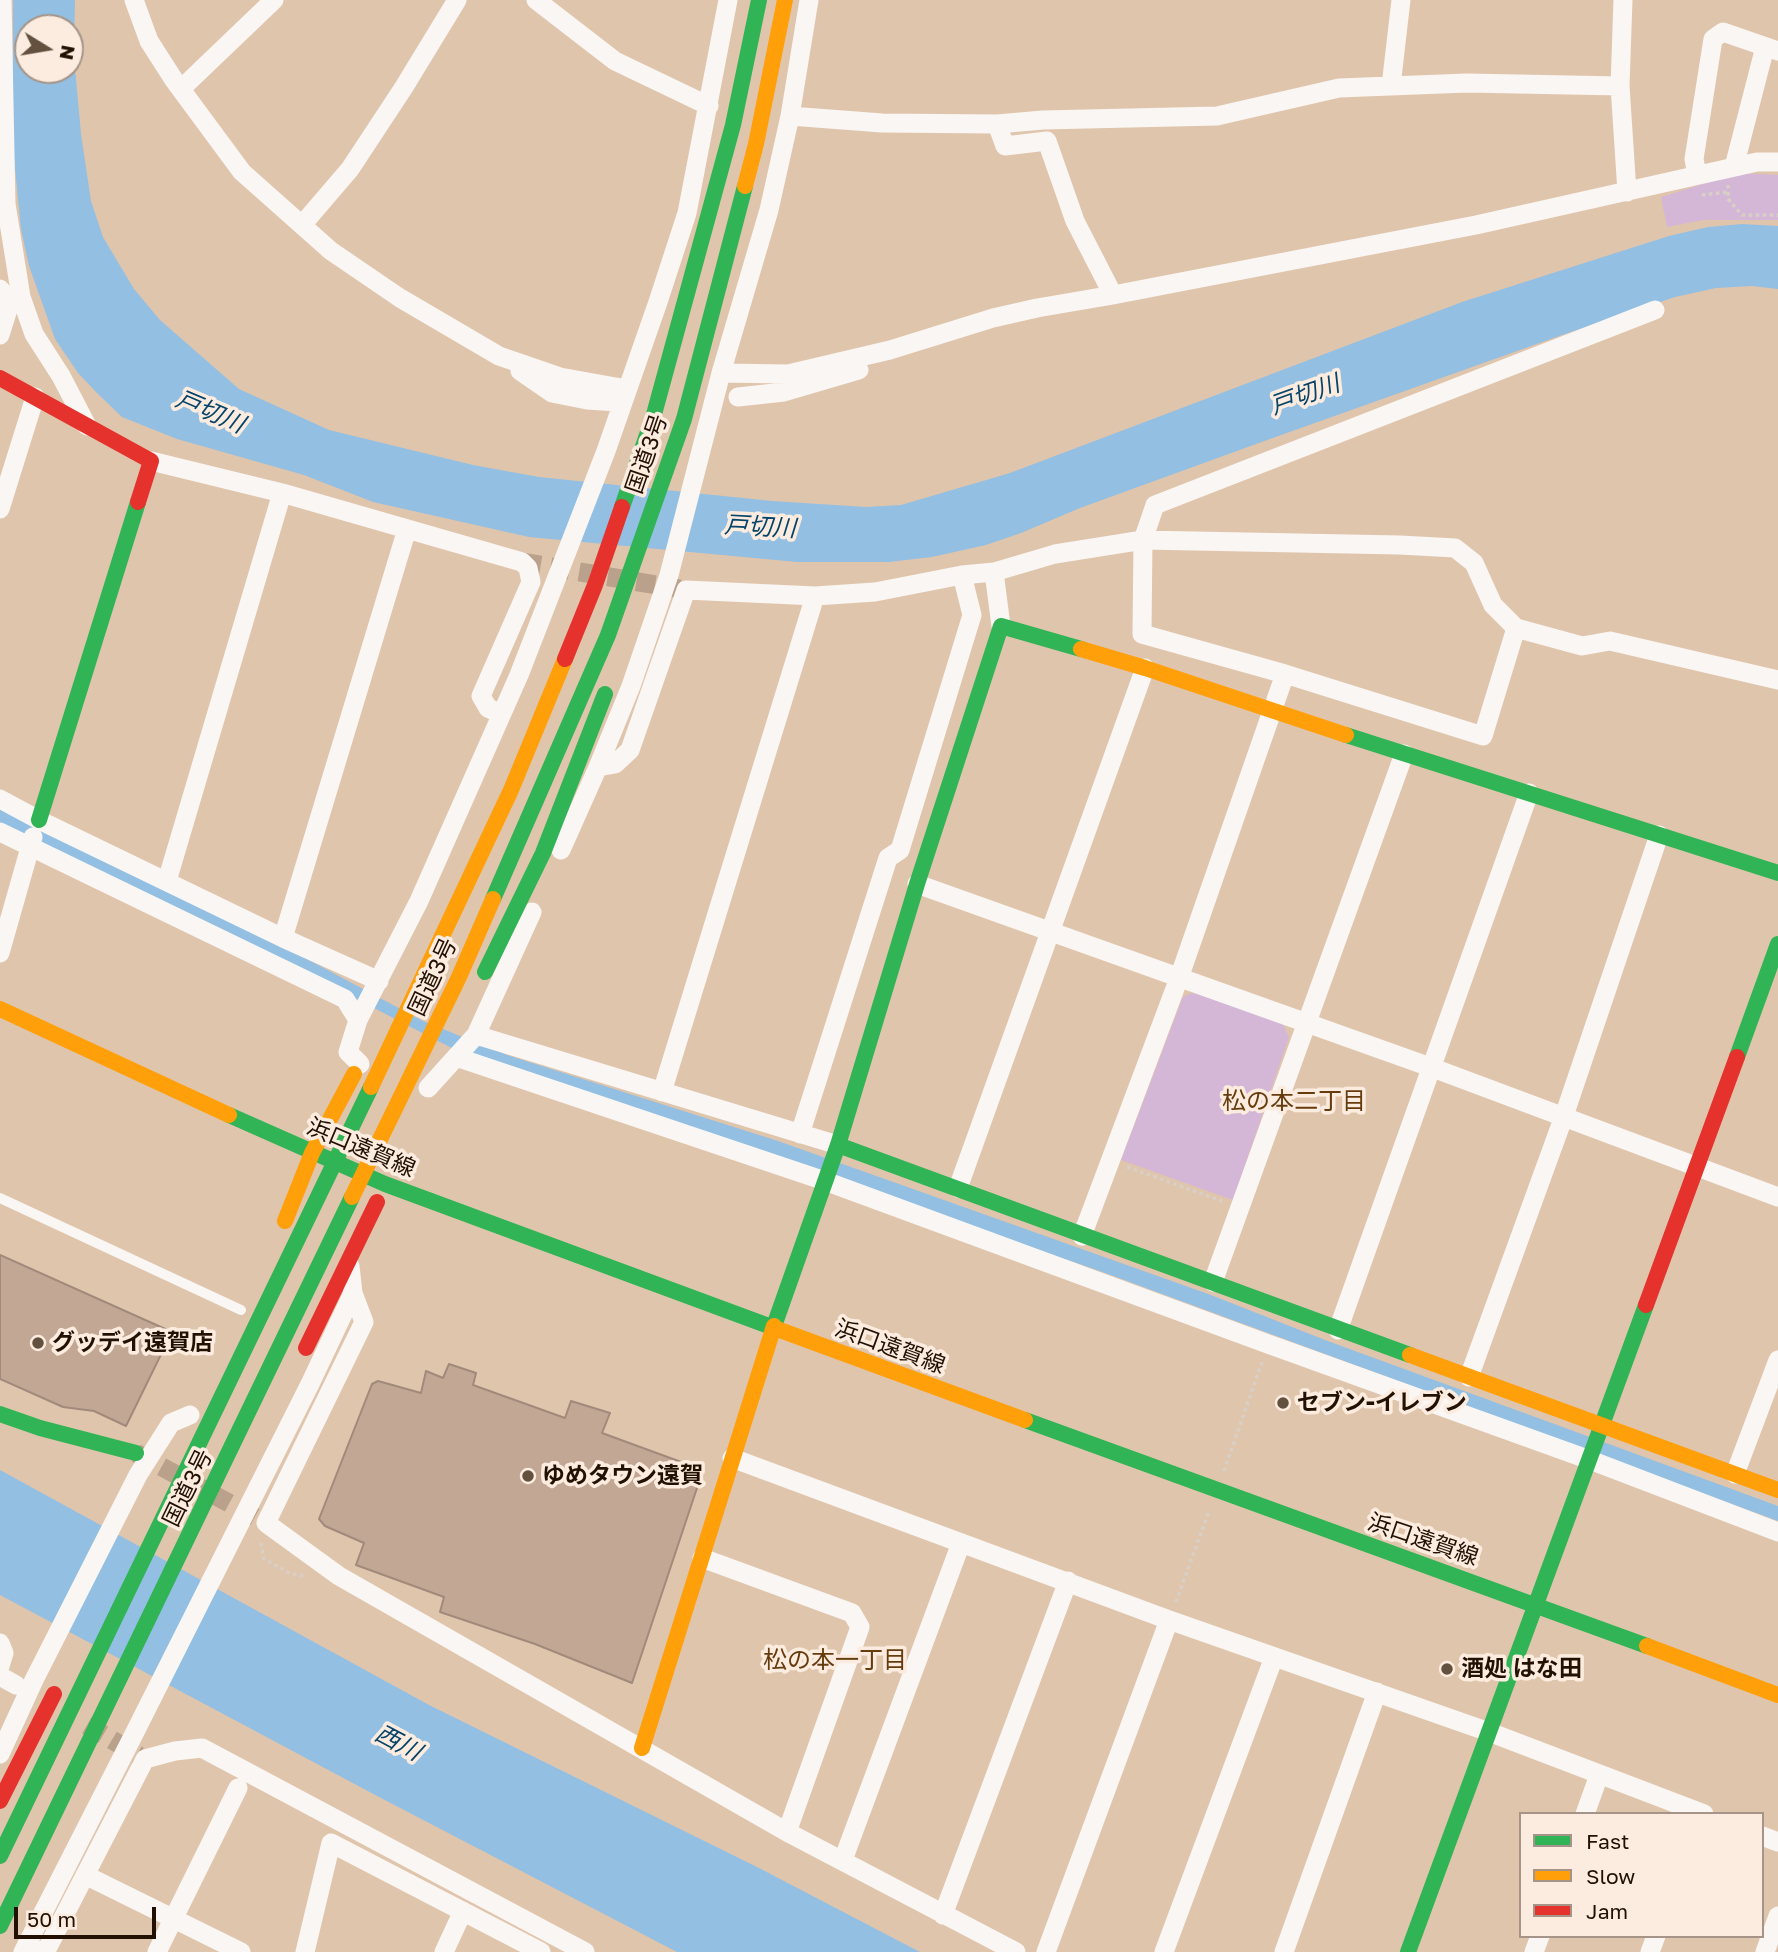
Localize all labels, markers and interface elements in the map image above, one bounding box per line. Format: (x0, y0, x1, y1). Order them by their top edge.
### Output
north arrow (14, 14, 84, 84)
text: N (55, 43, 81, 62)
water label: 戸切川 (1266, 369, 1344, 421)
water label: 戸切川 (171, 385, 249, 439)
street label: 国道3号 (621, 411, 673, 497)
water label: 戸切川 (723, 511, 797, 543)
street label: 国道3号 (403, 934, 463, 1020)
district label: 松の本二丁目 (1222, 1087, 1366, 1115)
street label: 浜口遠賀線 (303, 1113, 419, 1183)
street label: 浜口遠賀線 (831, 1314, 949, 1380)
place label: グッデイ遠賀店 (52, 1329, 213, 1357)
marker: グッデイ遠賀店 (30, 1335, 46, 1351)
place label: セブン-イレブン (1297, 1389, 1467, 1417)
marker: セブン-イレブン (1275, 1395, 1291, 1411)
street label: 国道3号 (158, 1445, 218, 1531)
place label: ゆめタウン遠賀 (542, 1462, 703, 1490)
marker: ゆめタウン遠賀 (520, 1468, 536, 1484)
street label: 浜口遠賀線 (1364, 1508, 1482, 1572)
district label: 松の本一丁目 (763, 1646, 907, 1674)
place label: 酒処 はな田 (1461, 1655, 1582, 1683)
marker: 酒処 はな田 (1439, 1661, 1455, 1677)
water label: 西川 (370, 1719, 426, 1767)
legend (1519, 1812, 1764, 1938)
text: Fast (1586, 1828, 1629, 1854)
text: Slow (1586, 1863, 1635, 1889)
scale bar (18, 1892, 159, 1936)
text: Jam (1586, 1898, 1628, 1924)
text: 50 m (27, 1906, 76, 1932)

